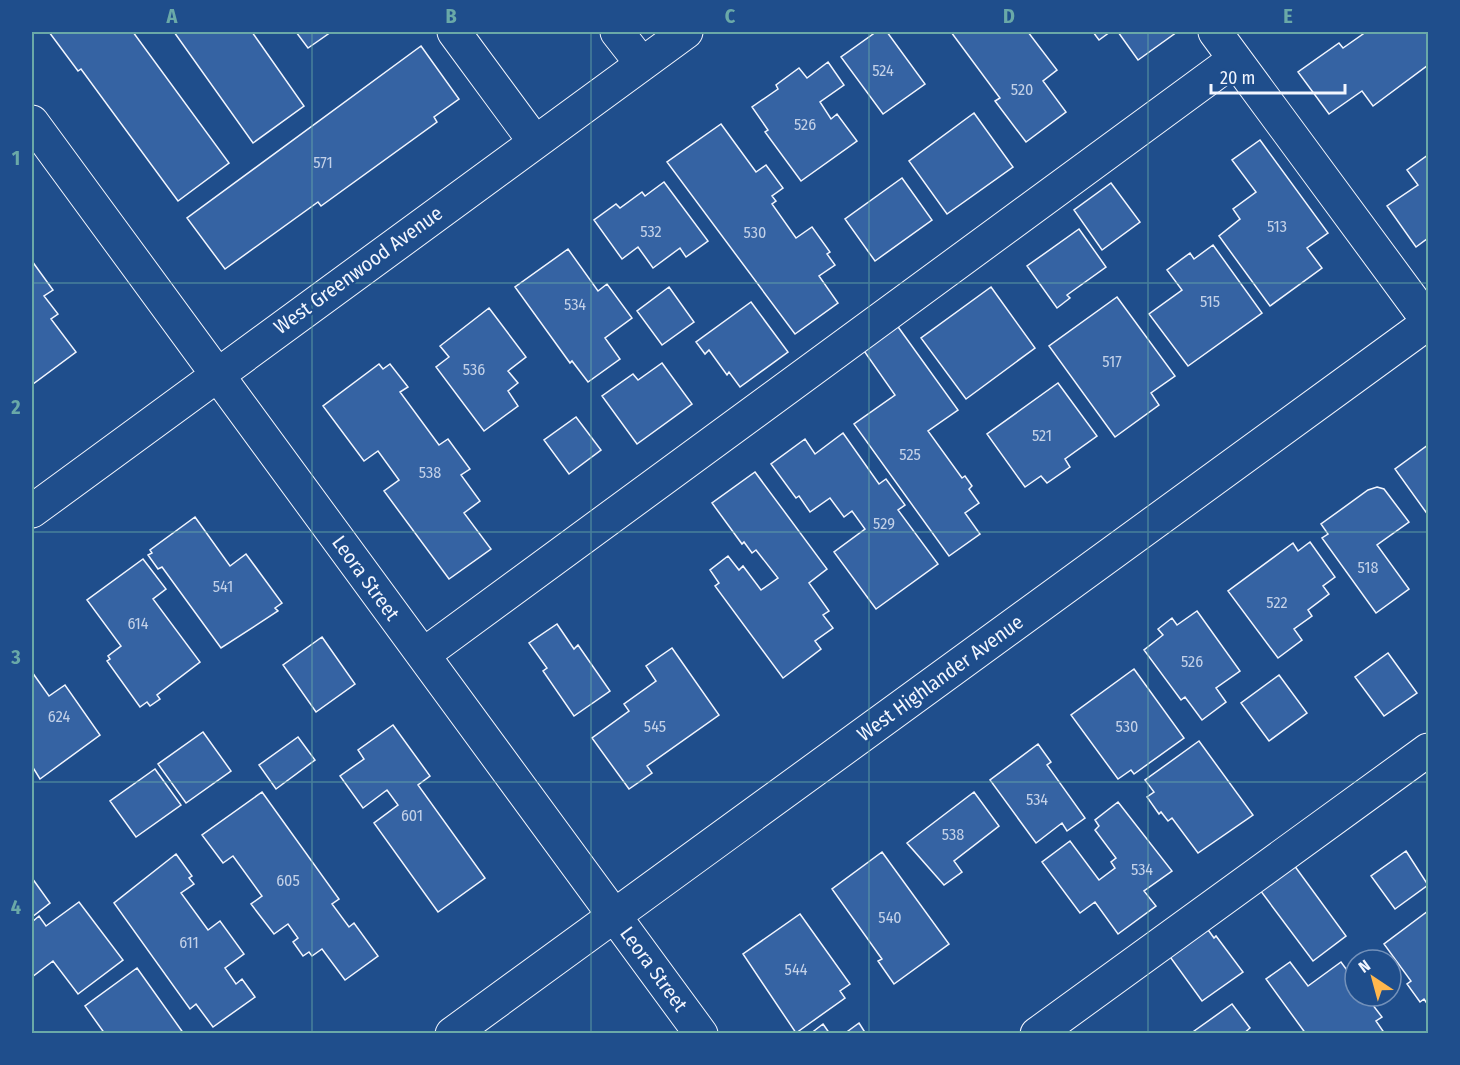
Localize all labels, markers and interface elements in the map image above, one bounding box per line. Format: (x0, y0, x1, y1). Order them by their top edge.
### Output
text: A (166, 4, 179, 28)
text: B (445, 4, 457, 28)
text: C (725, 4, 736, 28)
text: D (1003, 4, 1015, 28)
text: E (1283, 4, 1293, 28)
scale bar (1211, 57, 1344, 95)
house number: 524 (872, 61, 894, 80)
text: 20 m (1220, 67, 1255, 89)
house number: 520 (1011, 80, 1033, 99)
house number: 526 (794, 115, 816, 134)
text: 1 (12, 146, 20, 170)
house number: 571 (313, 153, 333, 172)
street label: West Greenwood Avenue (269, 201, 447, 339)
house number: 513 (1267, 217, 1287, 236)
house number: 532 (640, 222, 662, 241)
house number: 530 (744, 223, 766, 242)
house number: 515 (1200, 292, 1220, 311)
house number: 534 (564, 295, 586, 314)
house number: 517 (1102, 352, 1122, 371)
house number: 536 (463, 360, 485, 379)
text: 2 (10, 395, 21, 419)
house number: 521 (1032, 426, 1052, 445)
house number: 525 (899, 445, 921, 464)
house number: 538 (419, 463, 441, 482)
house number: 529 (873, 514, 895, 533)
street label: Leora Street (327, 531, 405, 625)
house number: 518 (1358, 558, 1378, 577)
house number: 541 (213, 577, 233, 596)
house number: 522 (1266, 593, 1288, 612)
street label: West Highlander Avenue (852, 610, 1028, 746)
house number: 614 (127, 614, 149, 633)
text: 3 (10, 645, 21, 669)
house number: 526 (1181, 652, 1203, 671)
house number: 624 (48, 707, 70, 726)
house number: 545 (644, 717, 666, 736)
house number: 530 (1116, 717, 1138, 736)
house number: 534 (1026, 790, 1048, 809)
house number: 601 (401, 806, 423, 825)
house number: 538 (942, 825, 964, 844)
house number: 534 (1131, 860, 1153, 879)
house number: 605 (276, 871, 300, 890)
text: 4 (11, 895, 21, 919)
house number: 540 (878, 908, 902, 927)
street label: Leora Street (615, 922, 693, 1016)
house number: 611 (179, 933, 199, 952)
north arrow (1343, 948, 1403, 1008)
text: N (1355, 956, 1374, 977)
house number: 544 (785, 960, 808, 979)

